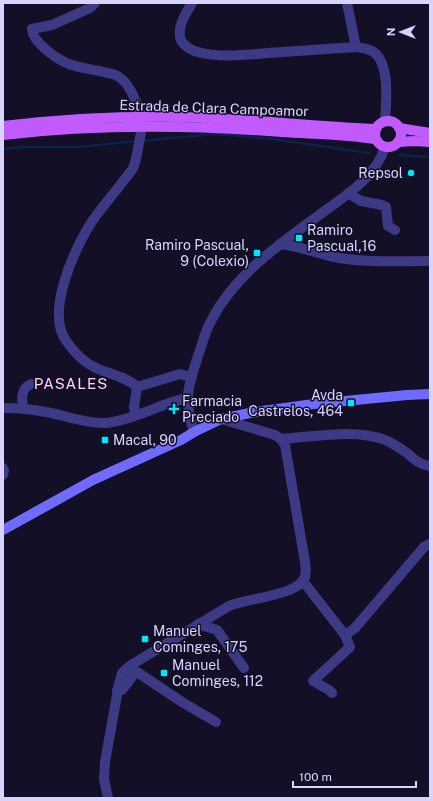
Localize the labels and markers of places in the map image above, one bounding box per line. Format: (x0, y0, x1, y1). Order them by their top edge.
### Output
place label: Repsol (358, 165, 403, 181)
marker: Repsol (406, 168, 416, 178)
place label: Ramiro Pascual,16 (307, 222, 376, 254)
marker: Ramiro Pascual,16 (294, 233, 304, 243)
place label: Ramiro Pascual, 9 (Colexio) (145, 237, 249, 269)
marker: Ramiro Pascual, 9 (Colexio) (252, 248, 262, 258)
place label: Avda Castrelos, 464 (248, 387, 343, 419)
place label: Farmacia Preciado (182, 393, 242, 425)
marker: Avda Castrelos, 464 (346, 398, 356, 408)
marker: Farmacia Preciado (169, 404, 179, 414)
place label: Macal, 90 (113, 432, 177, 448)
marker: Macal, 90 (100, 435, 110, 445)
place label: Manuel Cominges, 175 (153, 623, 248, 655)
marker: Manuel Cominges, 175 (140, 634, 150, 644)
place label: Manuel Cominges, 112 (172, 657, 263, 689)
marker: Manuel Cominges, 112 (159, 668, 169, 678)

